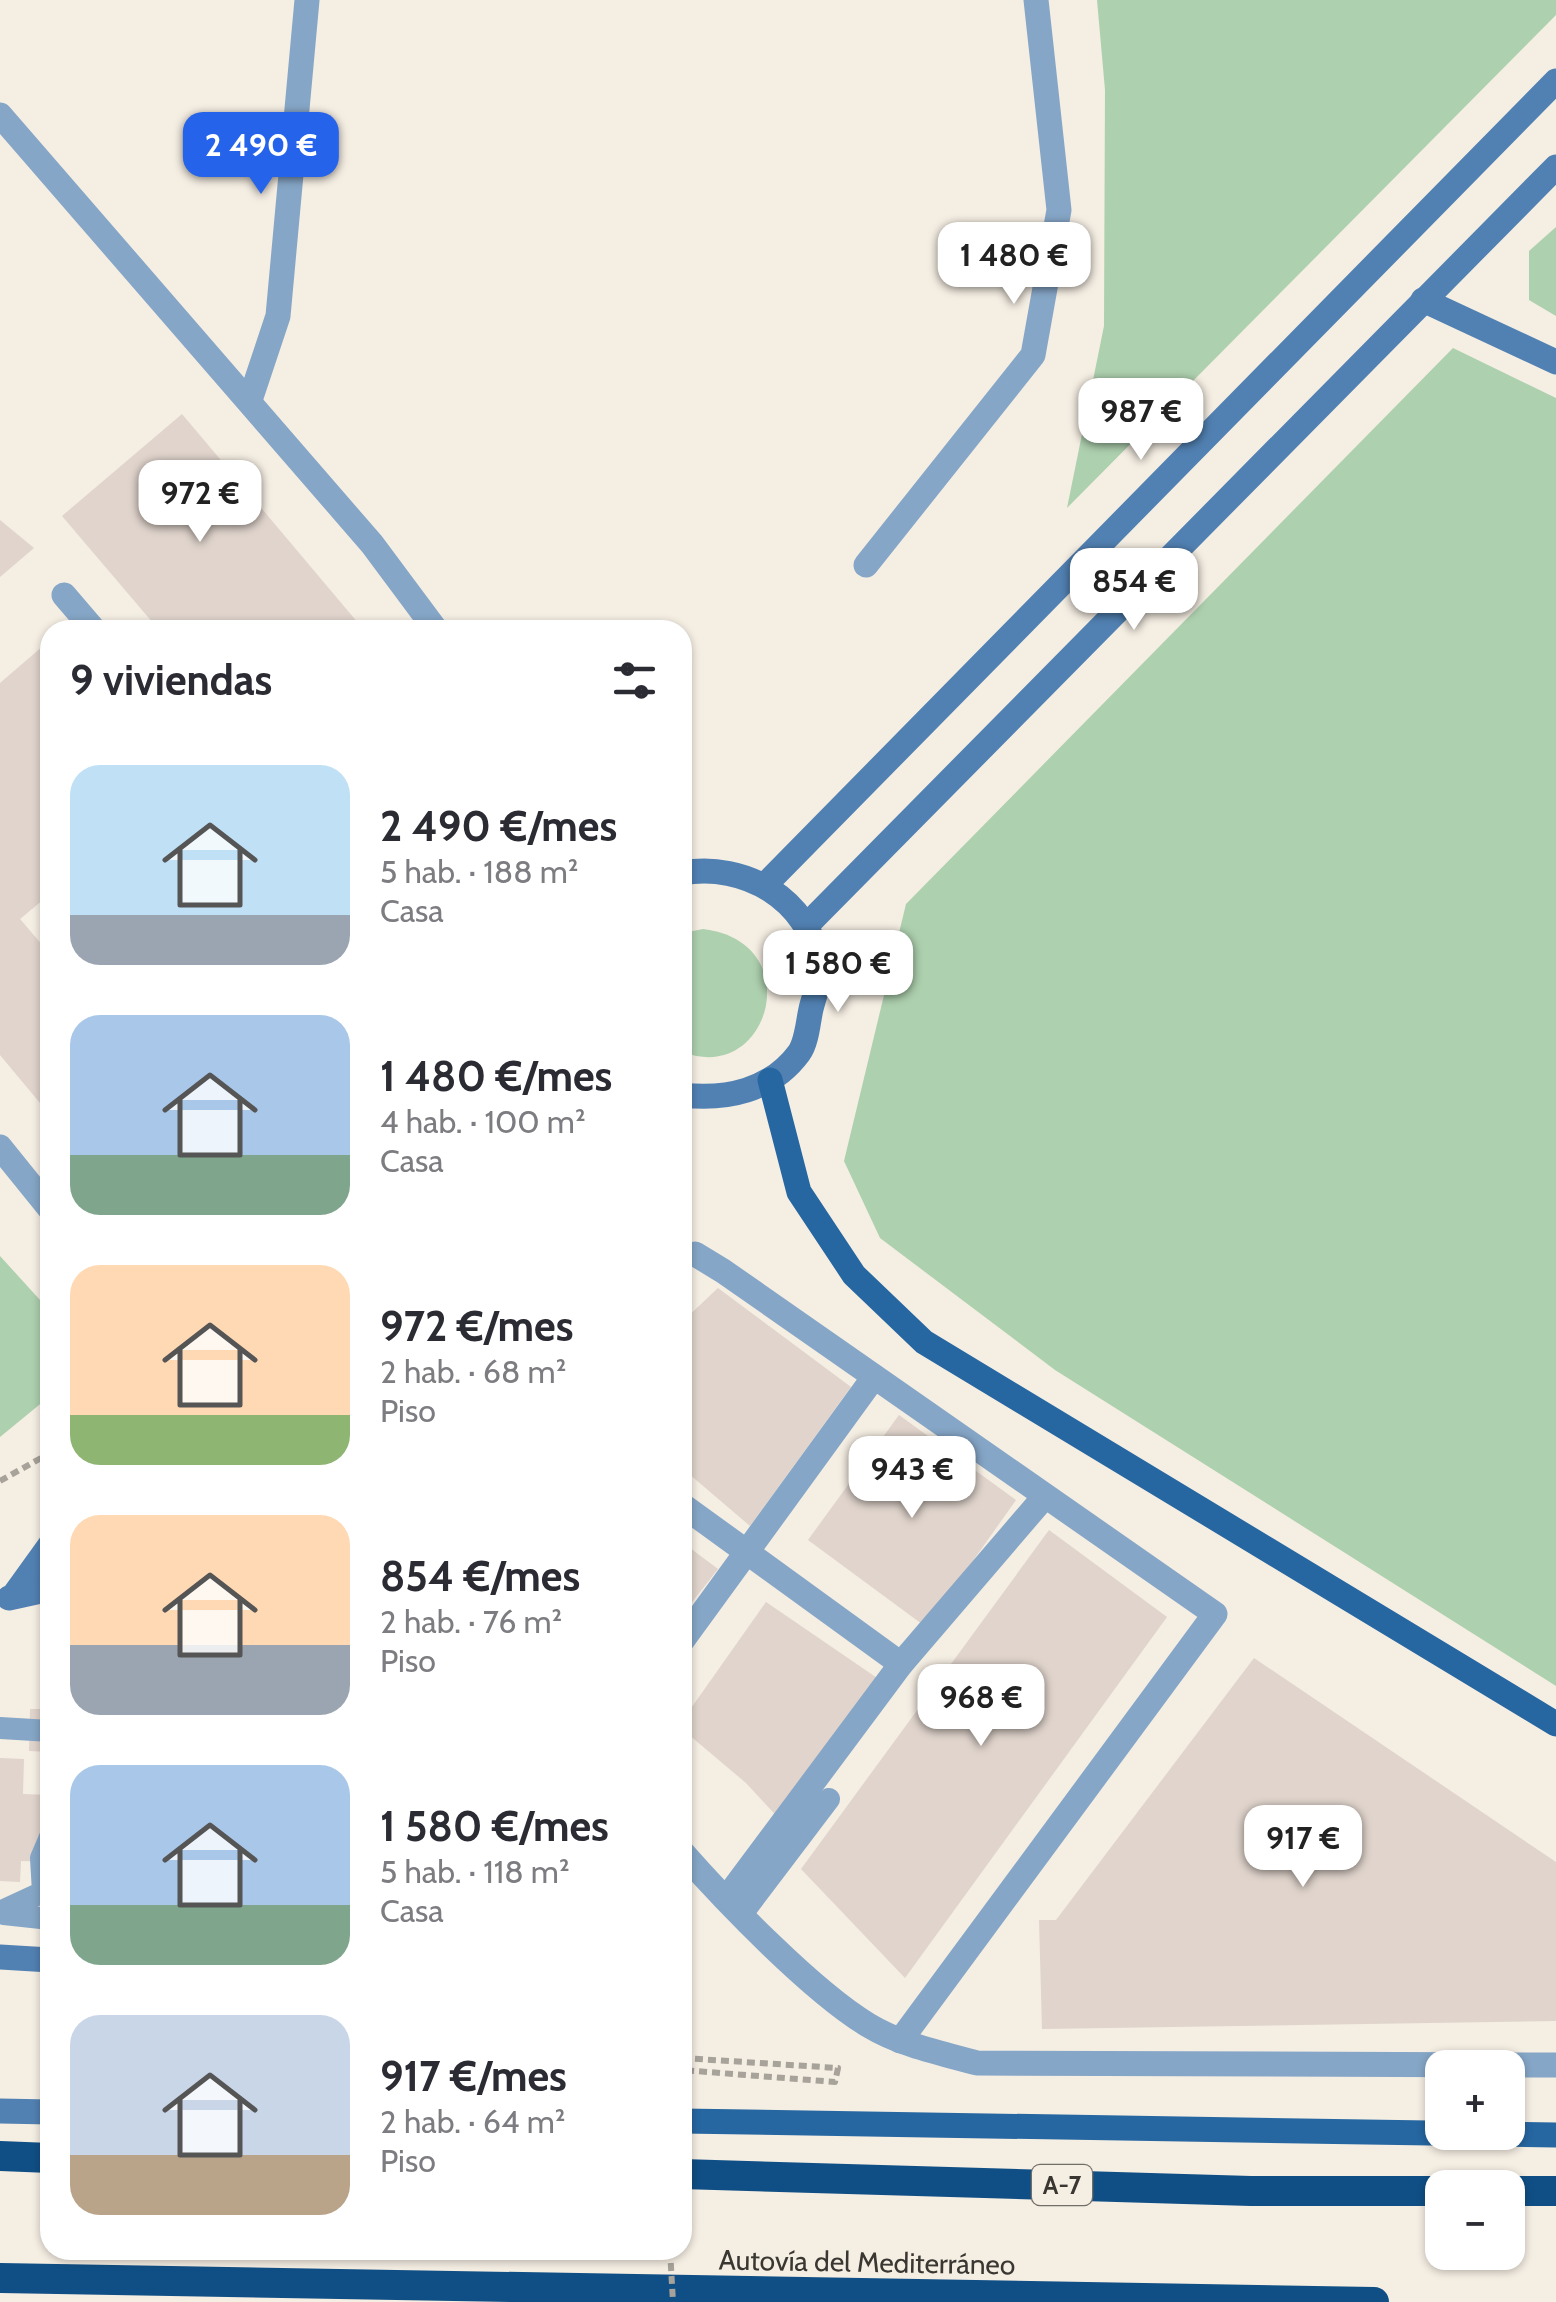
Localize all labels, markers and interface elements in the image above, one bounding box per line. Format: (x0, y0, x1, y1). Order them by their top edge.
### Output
pin: 2 490 € (169, 112, 353, 197)
text: 2 490 € (205, 125, 317, 164)
pin: 1 480 € (922, 222, 1106, 307)
text: 1 480 € (960, 235, 1068, 274)
pin: 987 € (1071, 378, 1211, 463)
text: 987 € (1100, 391, 1182, 430)
pin: 972 € (130, 460, 270, 545)
text: 972 € (161, 473, 239, 512)
pin: 854 € (1064, 548, 1204, 633)
text: 854 € (1092, 561, 1176, 600)
icon: filters (607, 653, 662, 708)
text: 9 viviendas (70, 654, 272, 706)
text: 2 490 €/mes (380, 800, 617, 852)
icon: home (150, 805, 270, 925)
text: 5 hab. · 188 m² (380, 852, 578, 891)
text: Casa (380, 891, 444, 930)
pin: 1 580 € (746, 930, 930, 1015)
text: 1 580 € (785, 943, 891, 982)
text: 1 480 €/mes (380, 1050, 612, 1102)
icon: home (150, 1055, 270, 1175)
text: 4 hab. · 100 m² (380, 1102, 586, 1141)
text: Casa (380, 1141, 444, 1180)
text: 972 €/mes (380, 1300, 574, 1352)
icon: home (150, 1305, 270, 1425)
text: 2 hab. · 68 m² (380, 1352, 566, 1391)
text: Piso (380, 1391, 436, 1430)
pin: 943 € (842, 1436, 982, 1521)
text: 943 € (871, 1449, 953, 1488)
text: 854 €/mes (380, 1550, 580, 1602)
icon: home (150, 1555, 270, 1675)
text: 2 hab. · 76 m² (380, 1602, 562, 1641)
text: Piso (380, 1641, 436, 1680)
pin: 968 € (911, 1664, 1051, 1749)
text: 968 € (939, 1677, 1023, 1716)
text: 1 580 €/mes (380, 1800, 609, 1852)
icon: home (150, 1805, 270, 1925)
pin: 917 € (1233, 1805, 1373, 1890)
text: 917 € (1266, 1818, 1340, 1857)
text: 5 hab. · 118 m² (380, 1852, 570, 1891)
text: Casa (380, 1891, 444, 1930)
text: 917 €/mes (380, 2050, 567, 2102)
map controls (1425, 2050, 1525, 2270)
button: + (1425, 2050, 1525, 2150)
icon: home (150, 2055, 270, 2175)
text: 2 hab. · 64 m² (380, 2102, 565, 2141)
text: Piso (380, 2141, 436, 2180)
road number: A-7 (1032, 2165, 1092, 2205)
button: − (1425, 2170, 1525, 2270)
street label: Autovía del Mediterráneo (718, 2242, 1016, 2282)

